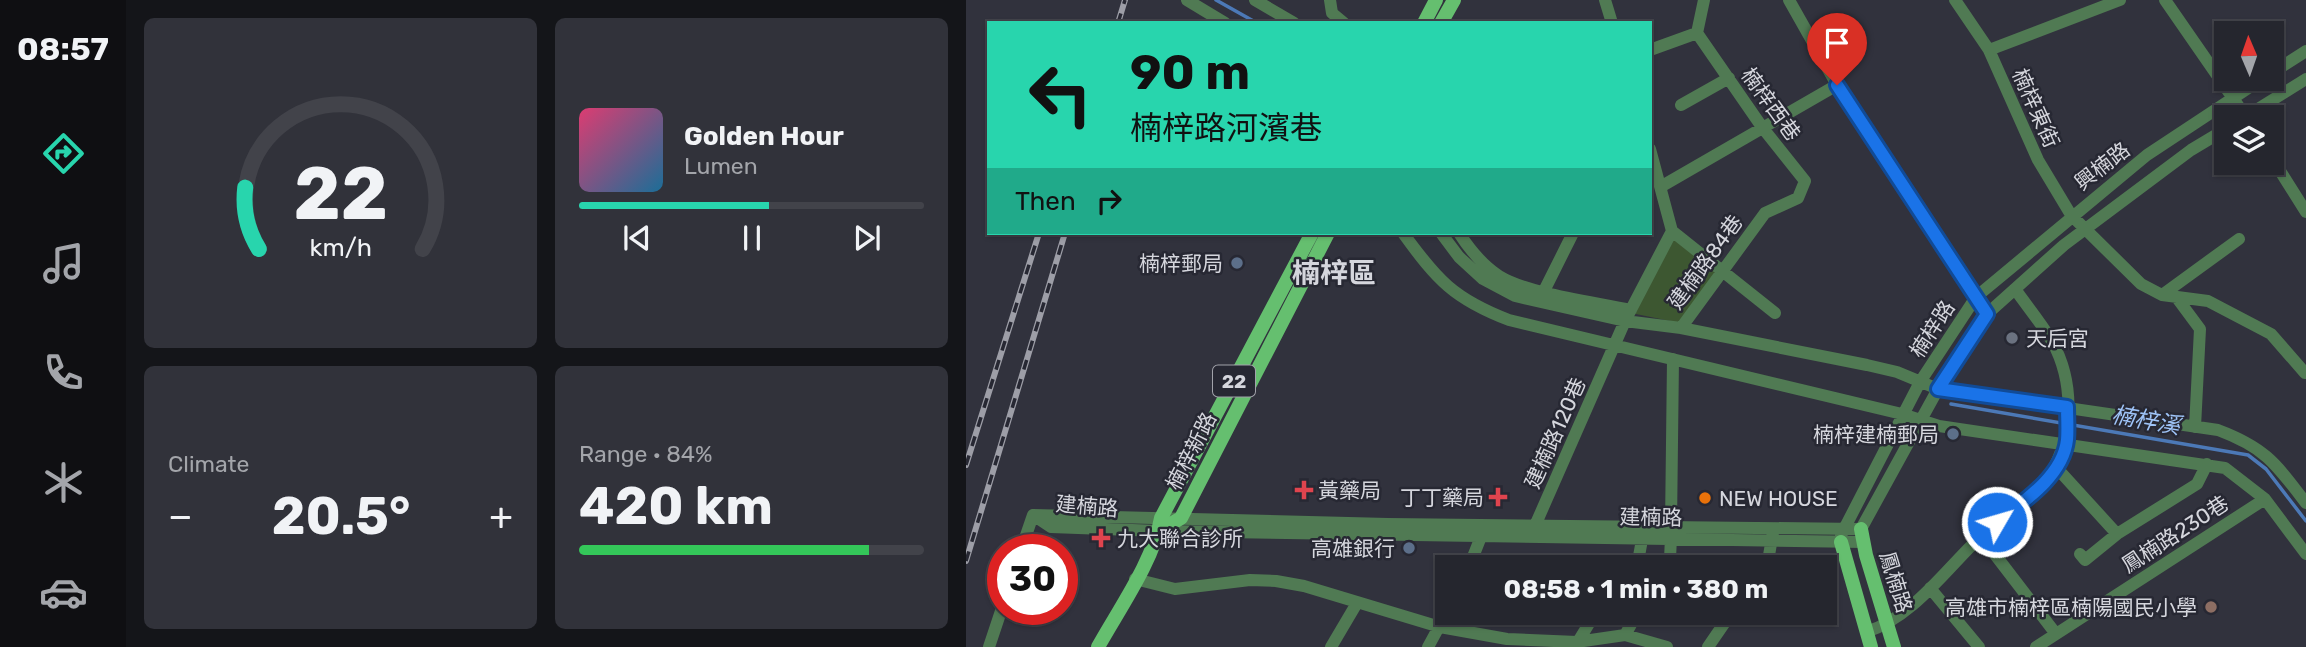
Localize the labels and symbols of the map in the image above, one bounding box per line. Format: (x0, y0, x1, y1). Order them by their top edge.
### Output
pin (1807, 13, 1867, 85)
north arrow (2214, 21, 2284, 91)
street label: 楠梓西巷 (1736, 63, 1806, 145)
street label: 楠梓東街 (2007, 65, 2065, 151)
street label: 興楠路 (2069, 137, 2135, 195)
street label: 建楠路84巷 (1662, 210, 1748, 314)
place label: 楠梓郵局 (1139, 251, 1223, 276)
marker: 楠梓郵局 (1229, 255, 1245, 271)
district label: 楠梓區 (1292, 257, 1376, 290)
street label: 楠梓路 (1904, 296, 1960, 362)
place label: 天后宮 (2026, 326, 2089, 351)
marker: 天后宮 (2004, 330, 2020, 346)
road number: 22 (1213, 366, 1255, 396)
street label: 建楠路120巷 (1519, 374, 1591, 492)
water label: 楠梓溪 (2110, 400, 2185, 440)
street label: 楠梓新路 (1161, 408, 1221, 494)
place label: 楠梓建楠郵局 (1813, 422, 1939, 447)
marker: 楠梓建楠郵局 (1945, 426, 1961, 442)
place label: 黃藥局 (1318, 478, 1381, 503)
marker: 黃藥局 (1296, 482, 1312, 498)
place label: 丁丁藥局 (1400, 485, 1484, 510)
position arrow (1960, 485, 2034, 559)
place label: NEW HOUSE (1719, 486, 1838, 511)
marker: 丁丁藥局 (1490, 489, 1506, 505)
marker: NEW HOUSE (1697, 490, 1713, 506)
street label: 鳳楠路230巷 (2117, 490, 2233, 578)
street label: 建楠路 (1055, 491, 1119, 521)
street label: 建楠路 (1619, 504, 1683, 530)
place label: 九大聯合診所 (1117, 526, 1243, 551)
marker: 九大聯合診所 (1091, 528, 1111, 548)
speed limit sign: 30 (987, 534, 1078, 625)
place label: 高雄銀行 (1311, 536, 1395, 561)
marker: 高雄銀行 (1401, 540, 1417, 556)
street label: 鳳楠路 (1875, 548, 1917, 616)
place label: 高雄市楠梓區楠陽國民小學 (1945, 595, 2197, 620)
marker: 高雄市楠梓區楠陽國民小學 (2203, 599, 2219, 615)

